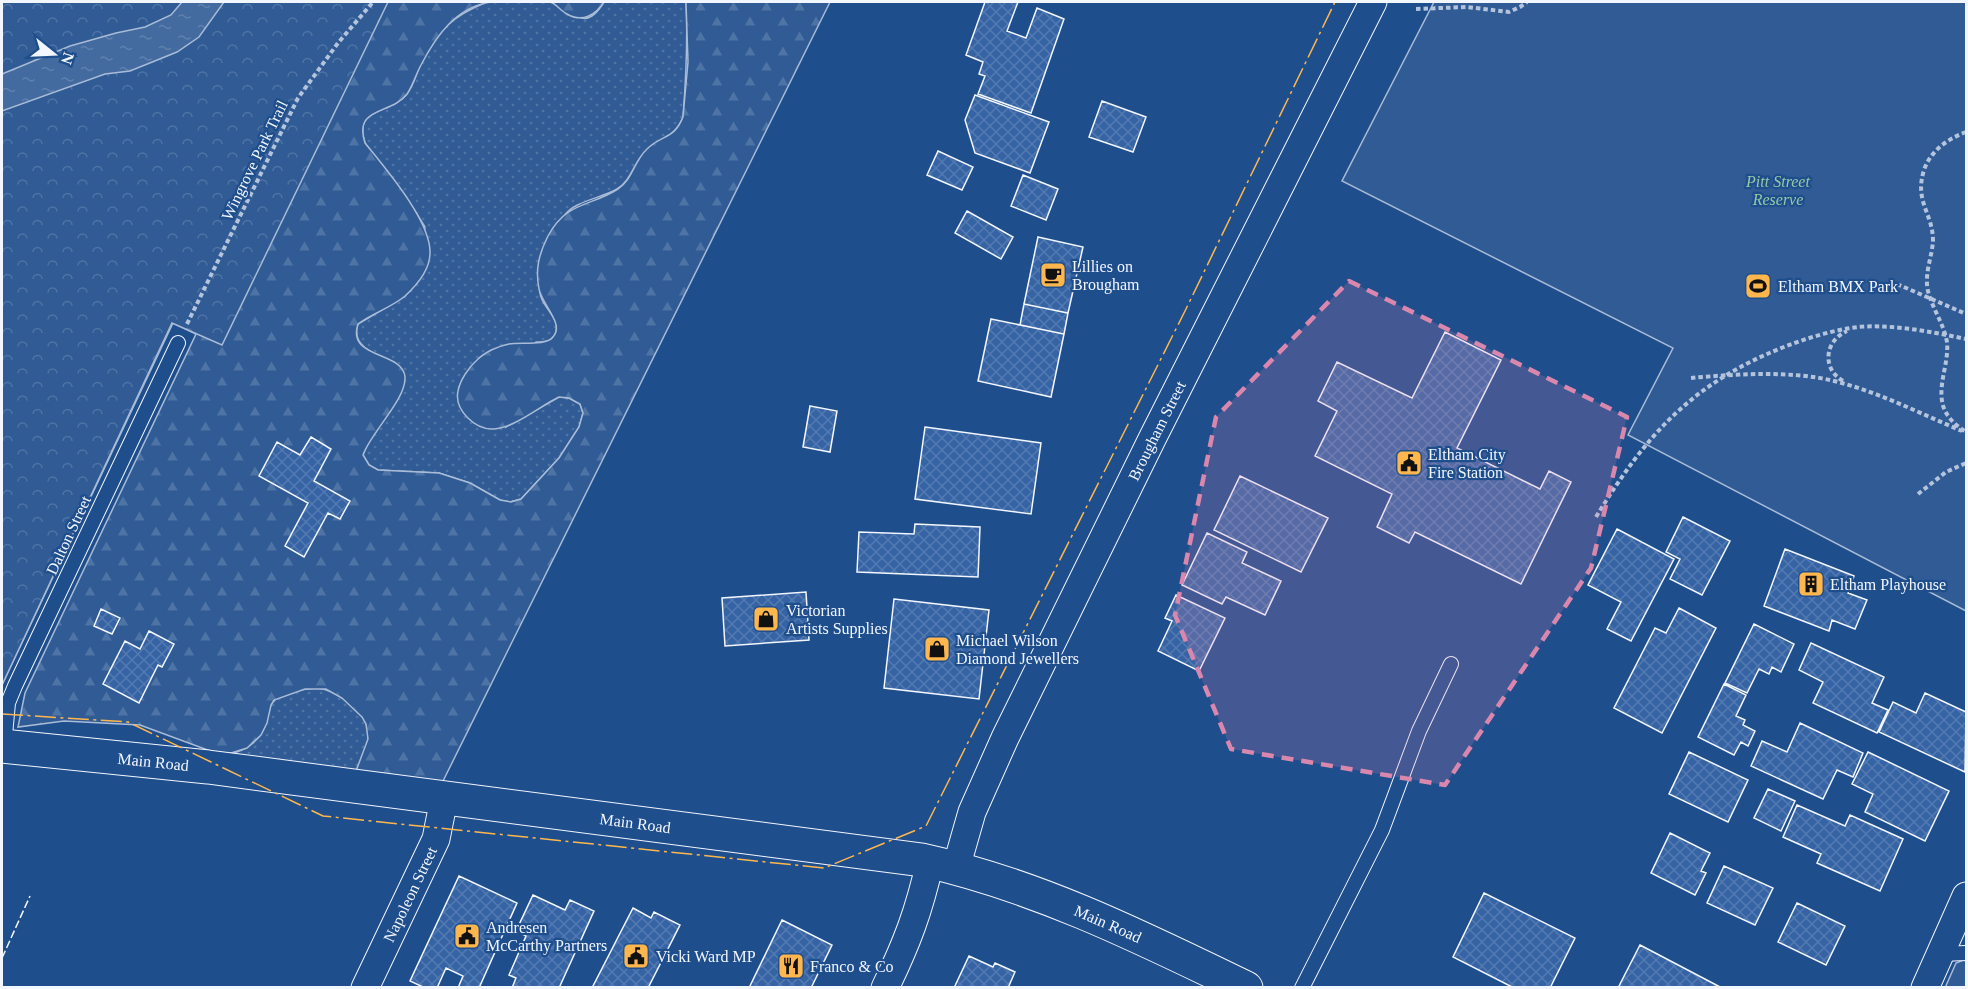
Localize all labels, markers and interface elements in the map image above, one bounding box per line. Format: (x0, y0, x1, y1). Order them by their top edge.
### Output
north arrow (24, 24, 84, 84)
text: N (58, 50, 78, 67)
street label: Wingrove Park Trail (218, 97, 292, 223)
park label: Pitt Street Reserve (1745, 173, 1810, 208)
place label: Lillies on Brougham (1072, 258, 1140, 294)
cafe icon: Lillies on Brougham (1038, 260, 1068, 290)
sports icon: Eltham BMX Park (1743, 271, 1773, 301)
place label: Eltham BMX Park (1778, 278, 1898, 295)
street label: Brougham Street (1125, 378, 1189, 483)
place label: Eltham City Fire Station (1428, 446, 1506, 481)
public building icon: Eltham City Fire Station (1394, 448, 1424, 478)
street label: Dalton Street (43, 493, 94, 577)
building icon: Eltham Playhouse (1796, 569, 1826, 599)
place label: Eltham Playhouse (1830, 576, 1946, 594)
place label: Victorian Artists Supplies (786, 602, 888, 638)
shop icon: Victorian Artists Supplies (751, 604, 781, 634)
place label: Michael Wilson Diamond Jewellers (956, 632, 1079, 667)
shop icon: Michael Wilson Diamond Jewellers (922, 634, 952, 664)
street label: Main Road (117, 750, 190, 774)
street label: Main Road (599, 810, 672, 836)
street label: Napoleon Street (380, 843, 440, 945)
street label: Main Road (1072, 902, 1144, 946)
place label: Andresen McCarthy Partners (486, 919, 607, 955)
public building icon: Andresen McCarthy Partners (452, 921, 482, 951)
public building icon: Vicki Ward MP (621, 941, 651, 971)
place label: Vicki Ward MP (656, 948, 756, 965)
restaurant icon: Franco & Co (776, 951, 806, 981)
place label: Franco & Co (810, 958, 894, 975)

